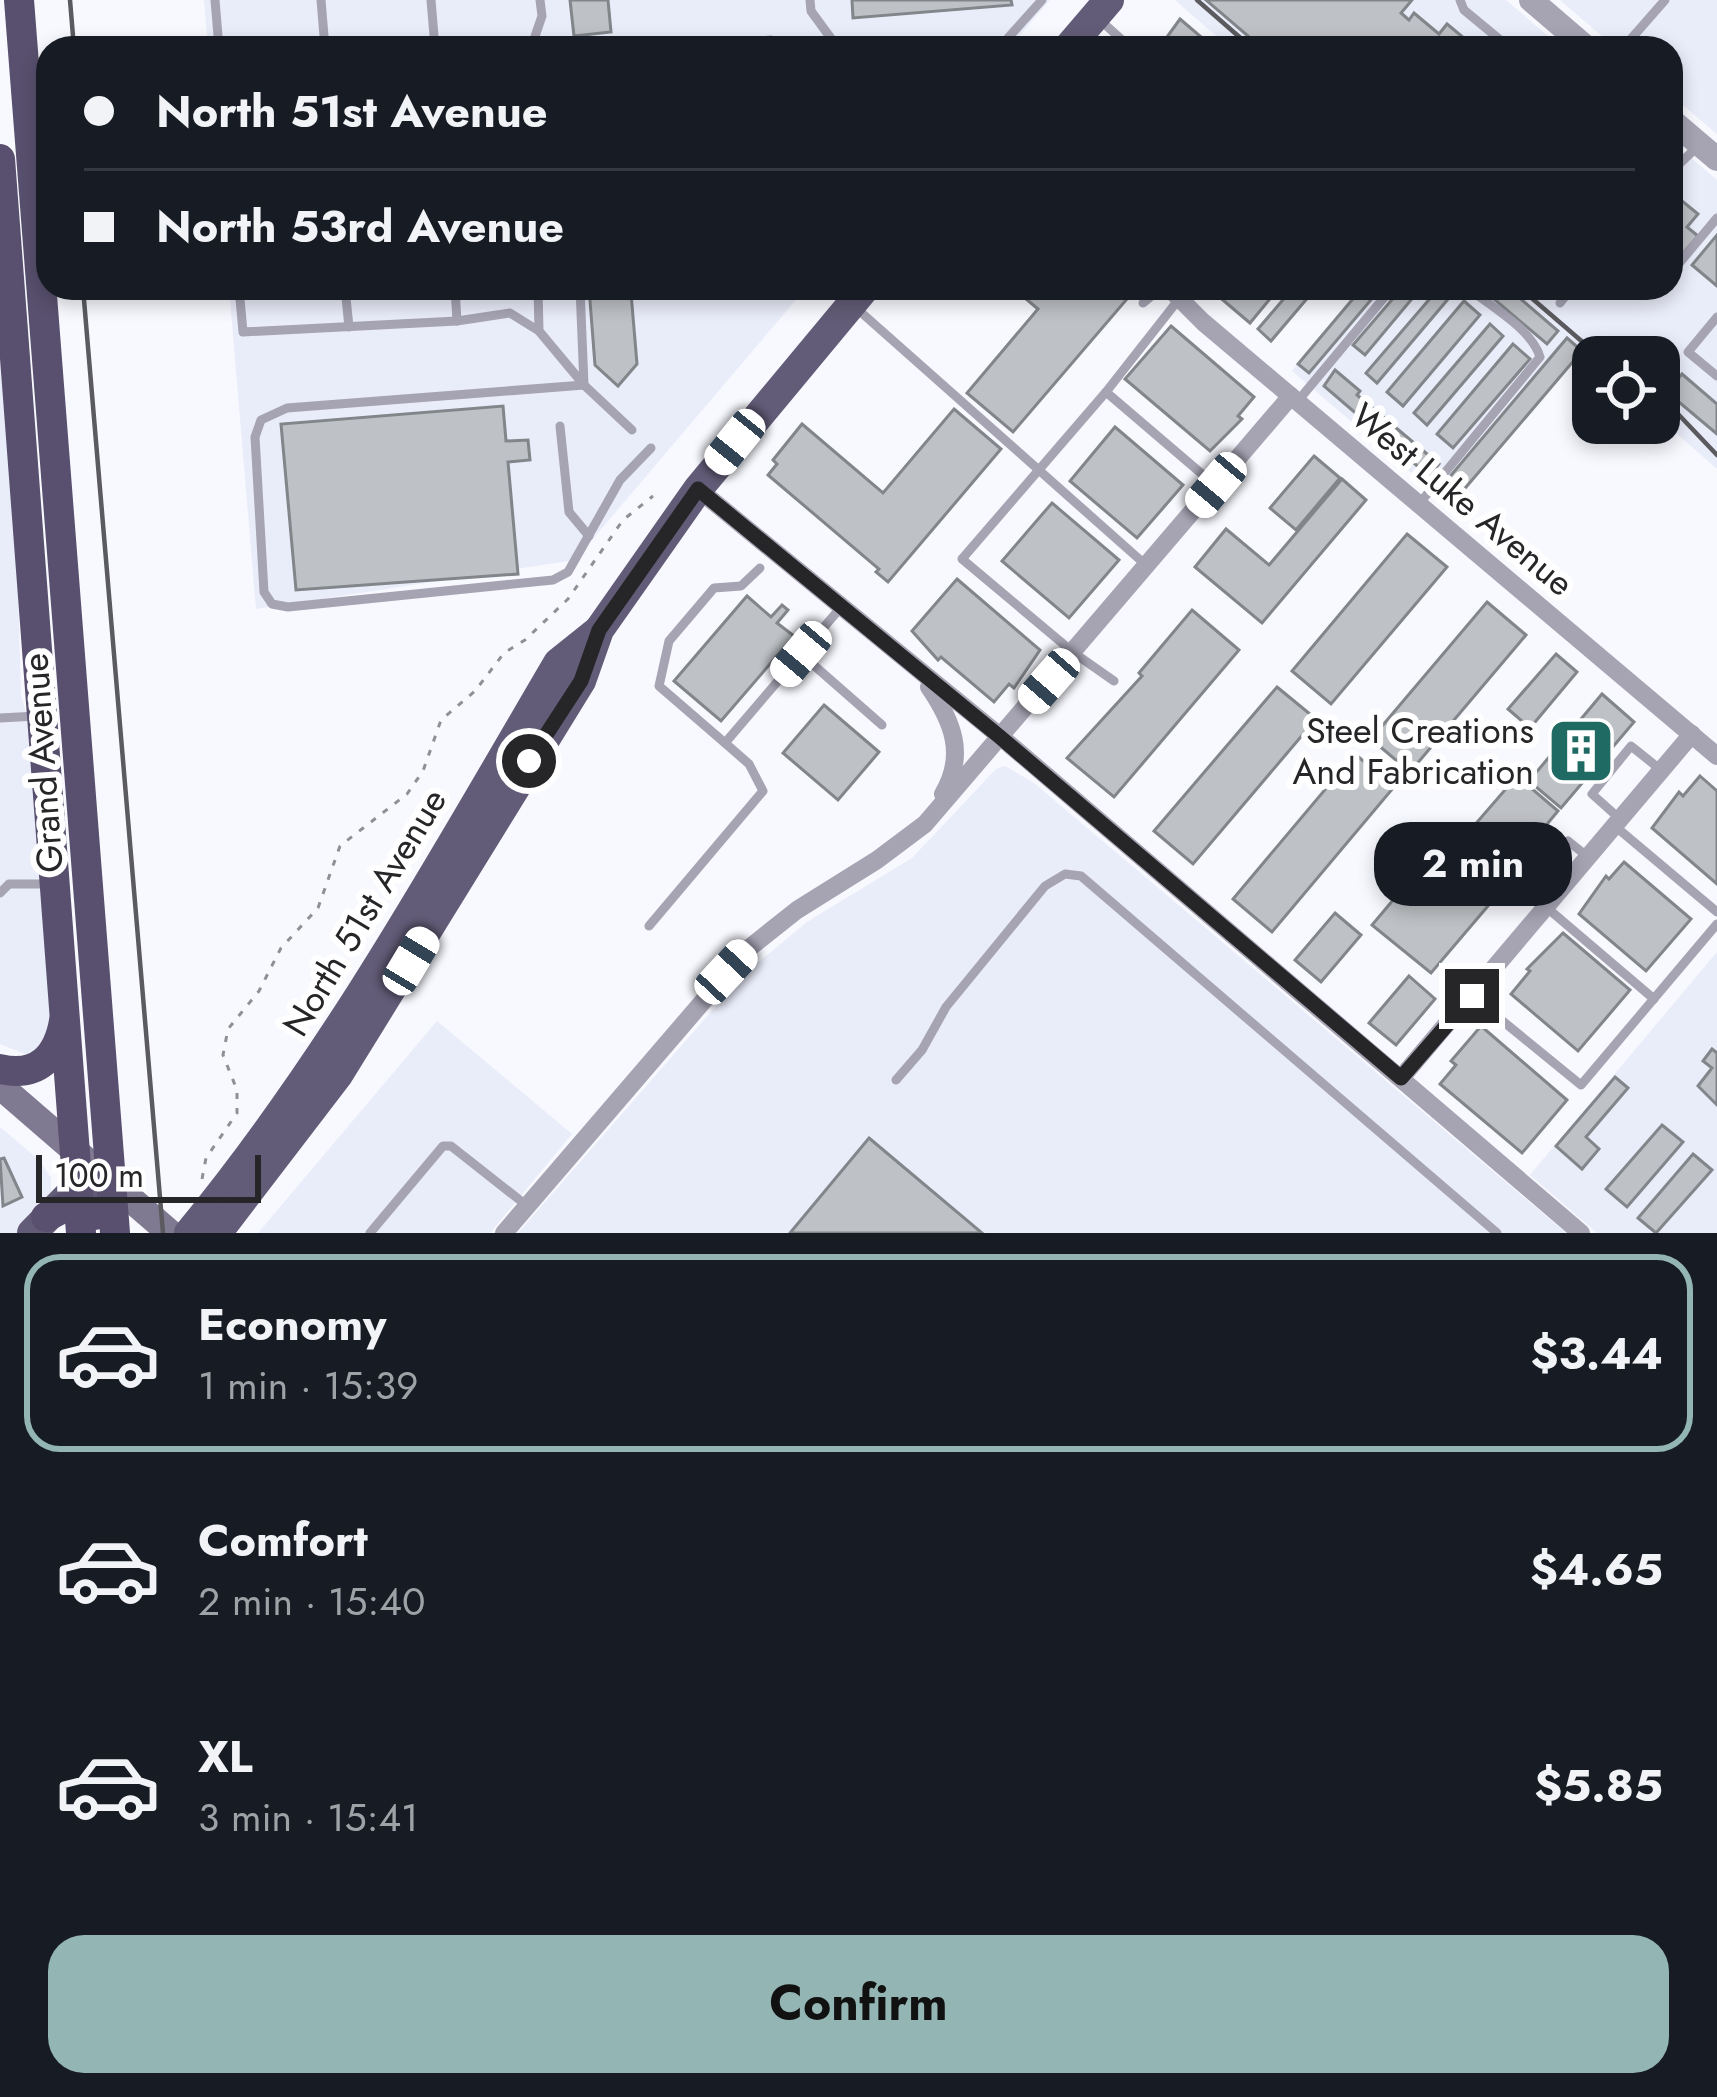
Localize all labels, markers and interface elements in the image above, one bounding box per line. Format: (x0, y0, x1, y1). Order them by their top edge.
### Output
text: North 51st Avenue (156, 79, 548, 144)
text: North 53rd Avenue (156, 194, 564, 259)
map controls (1572, 336, 1680, 444)
button: locate (1572, 336, 1680, 444)
street label: West Luke Avenue (1340, 390, 1586, 608)
car (698, 403, 772, 481)
car (1179, 446, 1253, 524)
car (764, 615, 838, 693)
car (1012, 642, 1086, 720)
street label: Grand Avenue (8, 651, 76, 875)
place label: Steel Creations And Fabrication (1292, 704, 1534, 797)
building icon: Steel Creations And Fabrication (1546, 716, 1616, 786)
route start (502, 734, 556, 788)
street label: North 51st Avenue (269, 778, 459, 1046)
callout: 2 min (1373, 822, 1571, 906)
text: 2 min (1422, 835, 1524, 892)
car (377, 921, 445, 1001)
car (688, 933, 764, 1011)
route end (1445, 969, 1499, 1023)
scale bar (36, 1149, 261, 1202)
text: 100 m (54, 1152, 144, 1199)
text: Economy (198, 1292, 386, 1357)
icon: car (54, 1299, 162, 1407)
text: $3.44 (1530, 1321, 1663, 1386)
text: 1 min · 15:39 (198, 1357, 418, 1414)
text: Comfort (198, 1508, 368, 1573)
icon: car (54, 1515, 162, 1623)
text: $4.65 (1530, 1537, 1663, 1602)
text: 2 min · 15:40 (198, 1573, 425, 1630)
text: XL (198, 1724, 253, 1789)
icon: car (54, 1731, 162, 1839)
text: $5.85 (1534, 1753, 1663, 1818)
text: 3 min · 15:41 (198, 1789, 419, 1846)
button: Confirm (48, 1935, 1669, 2073)

